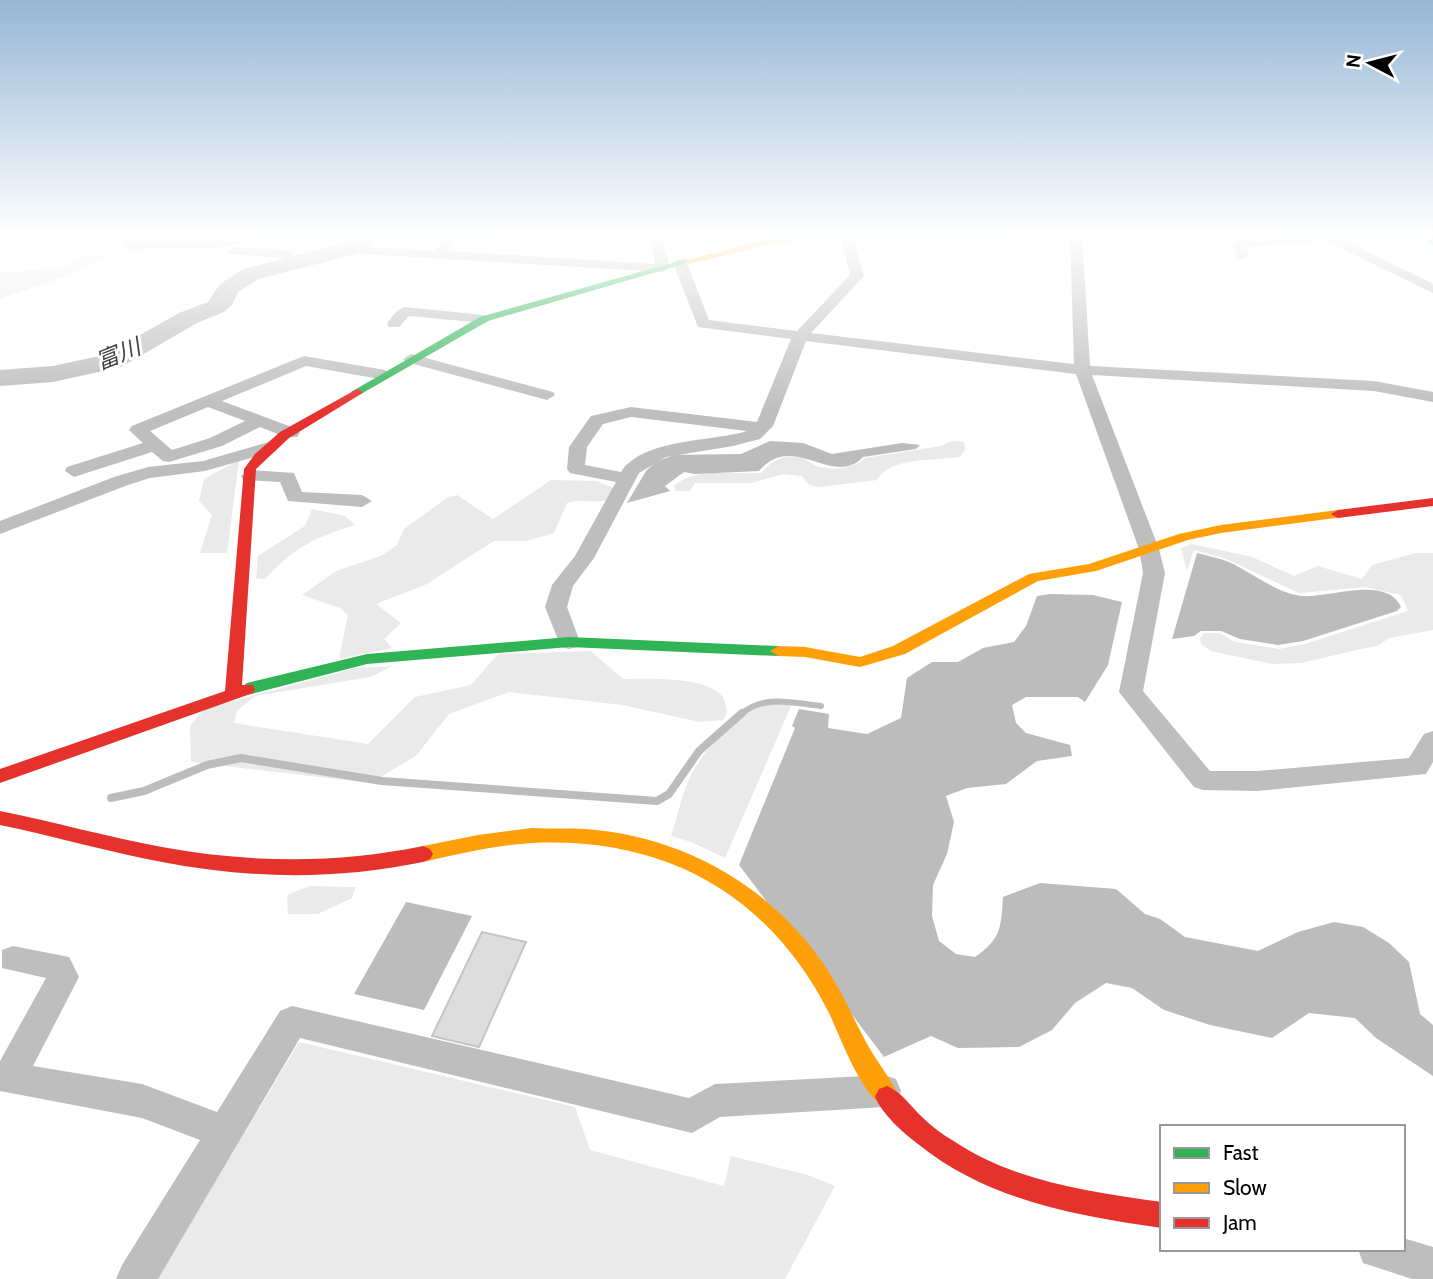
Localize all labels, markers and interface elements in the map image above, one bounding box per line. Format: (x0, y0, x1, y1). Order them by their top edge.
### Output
north arrow (1335, 28, 1405, 98)
text: N (1341, 53, 1366, 69)
water label: 富川 (91, 331, 147, 376)
legend (1160, 1125, 1405, 1251)
text: Fast (1223, 1140, 1259, 1165)
text: Slow (1223, 1175, 1267, 1200)
text: Jam (1222, 1210, 1257, 1235)

